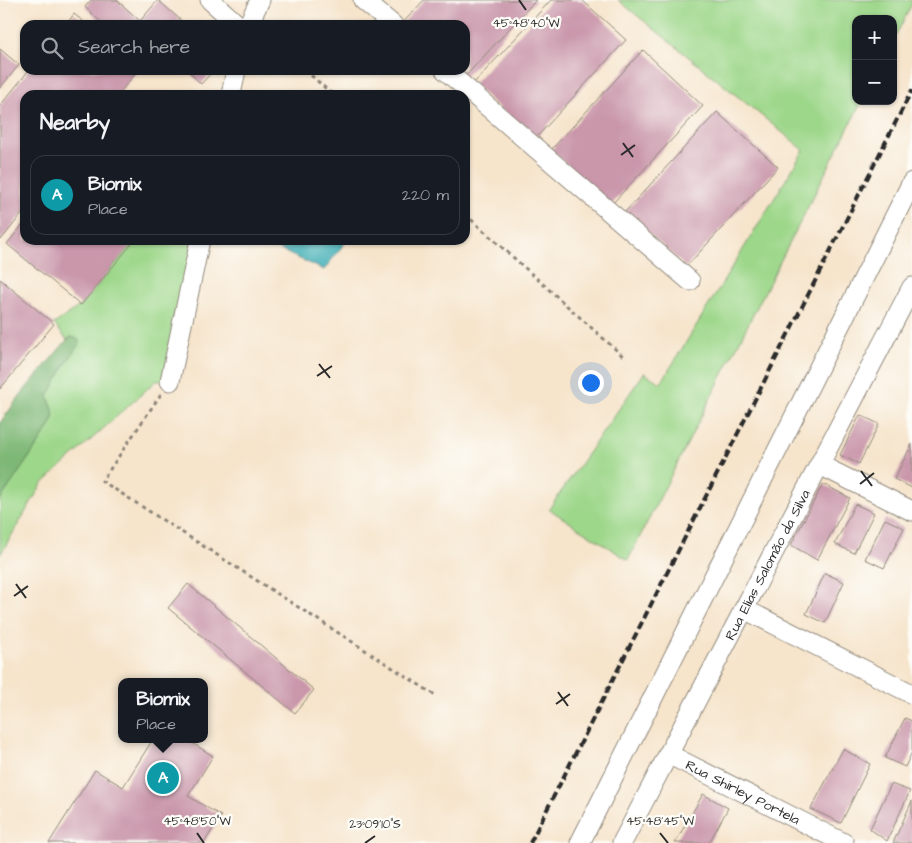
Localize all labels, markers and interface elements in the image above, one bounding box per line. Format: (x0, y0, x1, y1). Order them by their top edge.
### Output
text: 45°48'40"W (492, 15, 560, 32)
map controls (852, 15, 897, 105)
button: + (852, 15, 897, 60)
search box (20, 20, 470, 75)
icon: search (38, 34, 66, 62)
text: Search here (78, 34, 190, 61)
button: − (852, 60, 897, 105)
text: Nearby (40, 108, 110, 137)
text: Biomix (88, 171, 142, 198)
text: A (52, 184, 62, 206)
text: 220 m (402, 184, 449, 206)
text: Place (88, 198, 128, 220)
your location (578, 370, 604, 396)
street label: Rua Elias Salomão da Silva (720, 486, 816, 644)
popup (118, 678, 208, 743)
text: Biomix (136, 686, 190, 713)
text: Place (136, 713, 176, 735)
street label: Rua Shirley Portela (682, 755, 803, 830)
pin: A (147, 759, 179, 797)
text: 45°48'50"W (163, 813, 231, 830)
text: 45°48'45"W (626, 813, 695, 830)
text: 23°09'10"S (349, 816, 401, 833)

